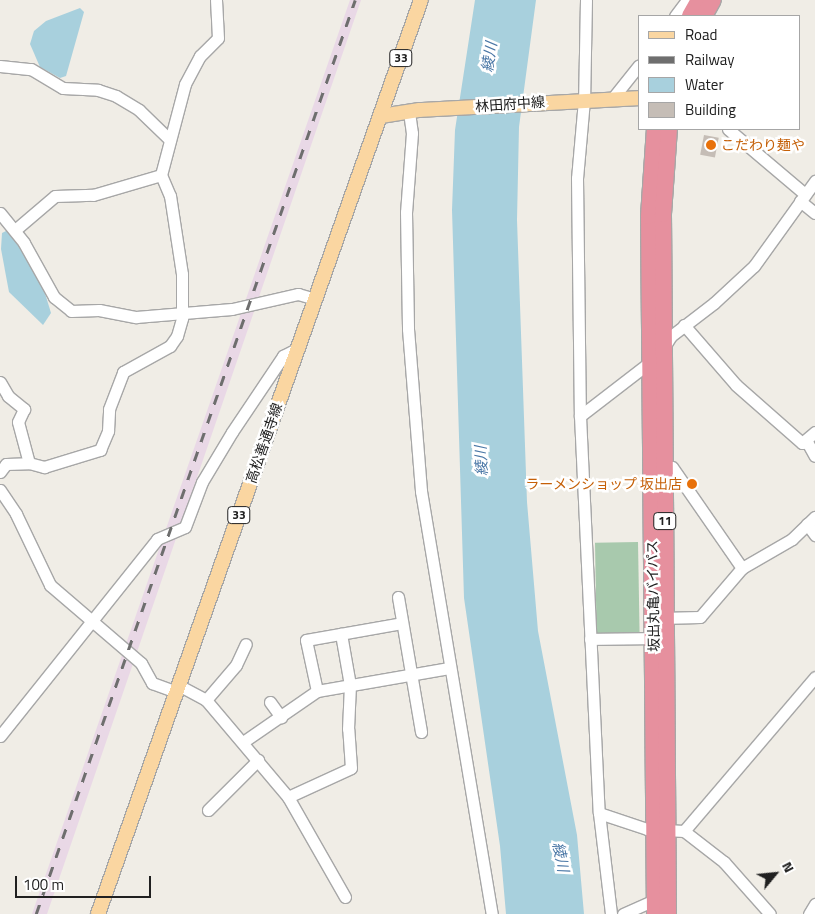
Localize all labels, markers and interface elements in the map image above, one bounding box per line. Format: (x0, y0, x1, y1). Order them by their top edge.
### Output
legend (638, 15, 800, 130)
text: Road (685, 23, 717, 46)
water label: 綾川 (478, 41, 500, 73)
road number: 33 (388, 48, 414, 68)
text: Railway (685, 48, 735, 71)
text: Water (685, 73, 724, 96)
street label: 林田府中線 (474, 93, 546, 115)
text: Building (685, 98, 736, 121)
place label: こだわり麺や (721, 137, 805, 153)
marker: こだわり麺や (705, 139, 717, 151)
street label: 高松善通寺線 (242, 401, 286, 485)
water label: 綾川 (471, 446, 491, 476)
place label: ラーメンショップ 坂出店 (525, 476, 682, 492)
marker: ラーメンショップ 坂出店 (686, 478, 698, 490)
road number: 33 (226, 506, 252, 524)
road number: 11 (652, 512, 678, 530)
street label: 坂出丸亀バイパス (644, 540, 662, 652)
water label: 綾川 (549, 841, 573, 873)
north arrow (750, 849, 800, 899)
text: N (777, 858, 800, 876)
scale bar (18, 866, 154, 898)
text: 100 m (23, 873, 64, 896)

